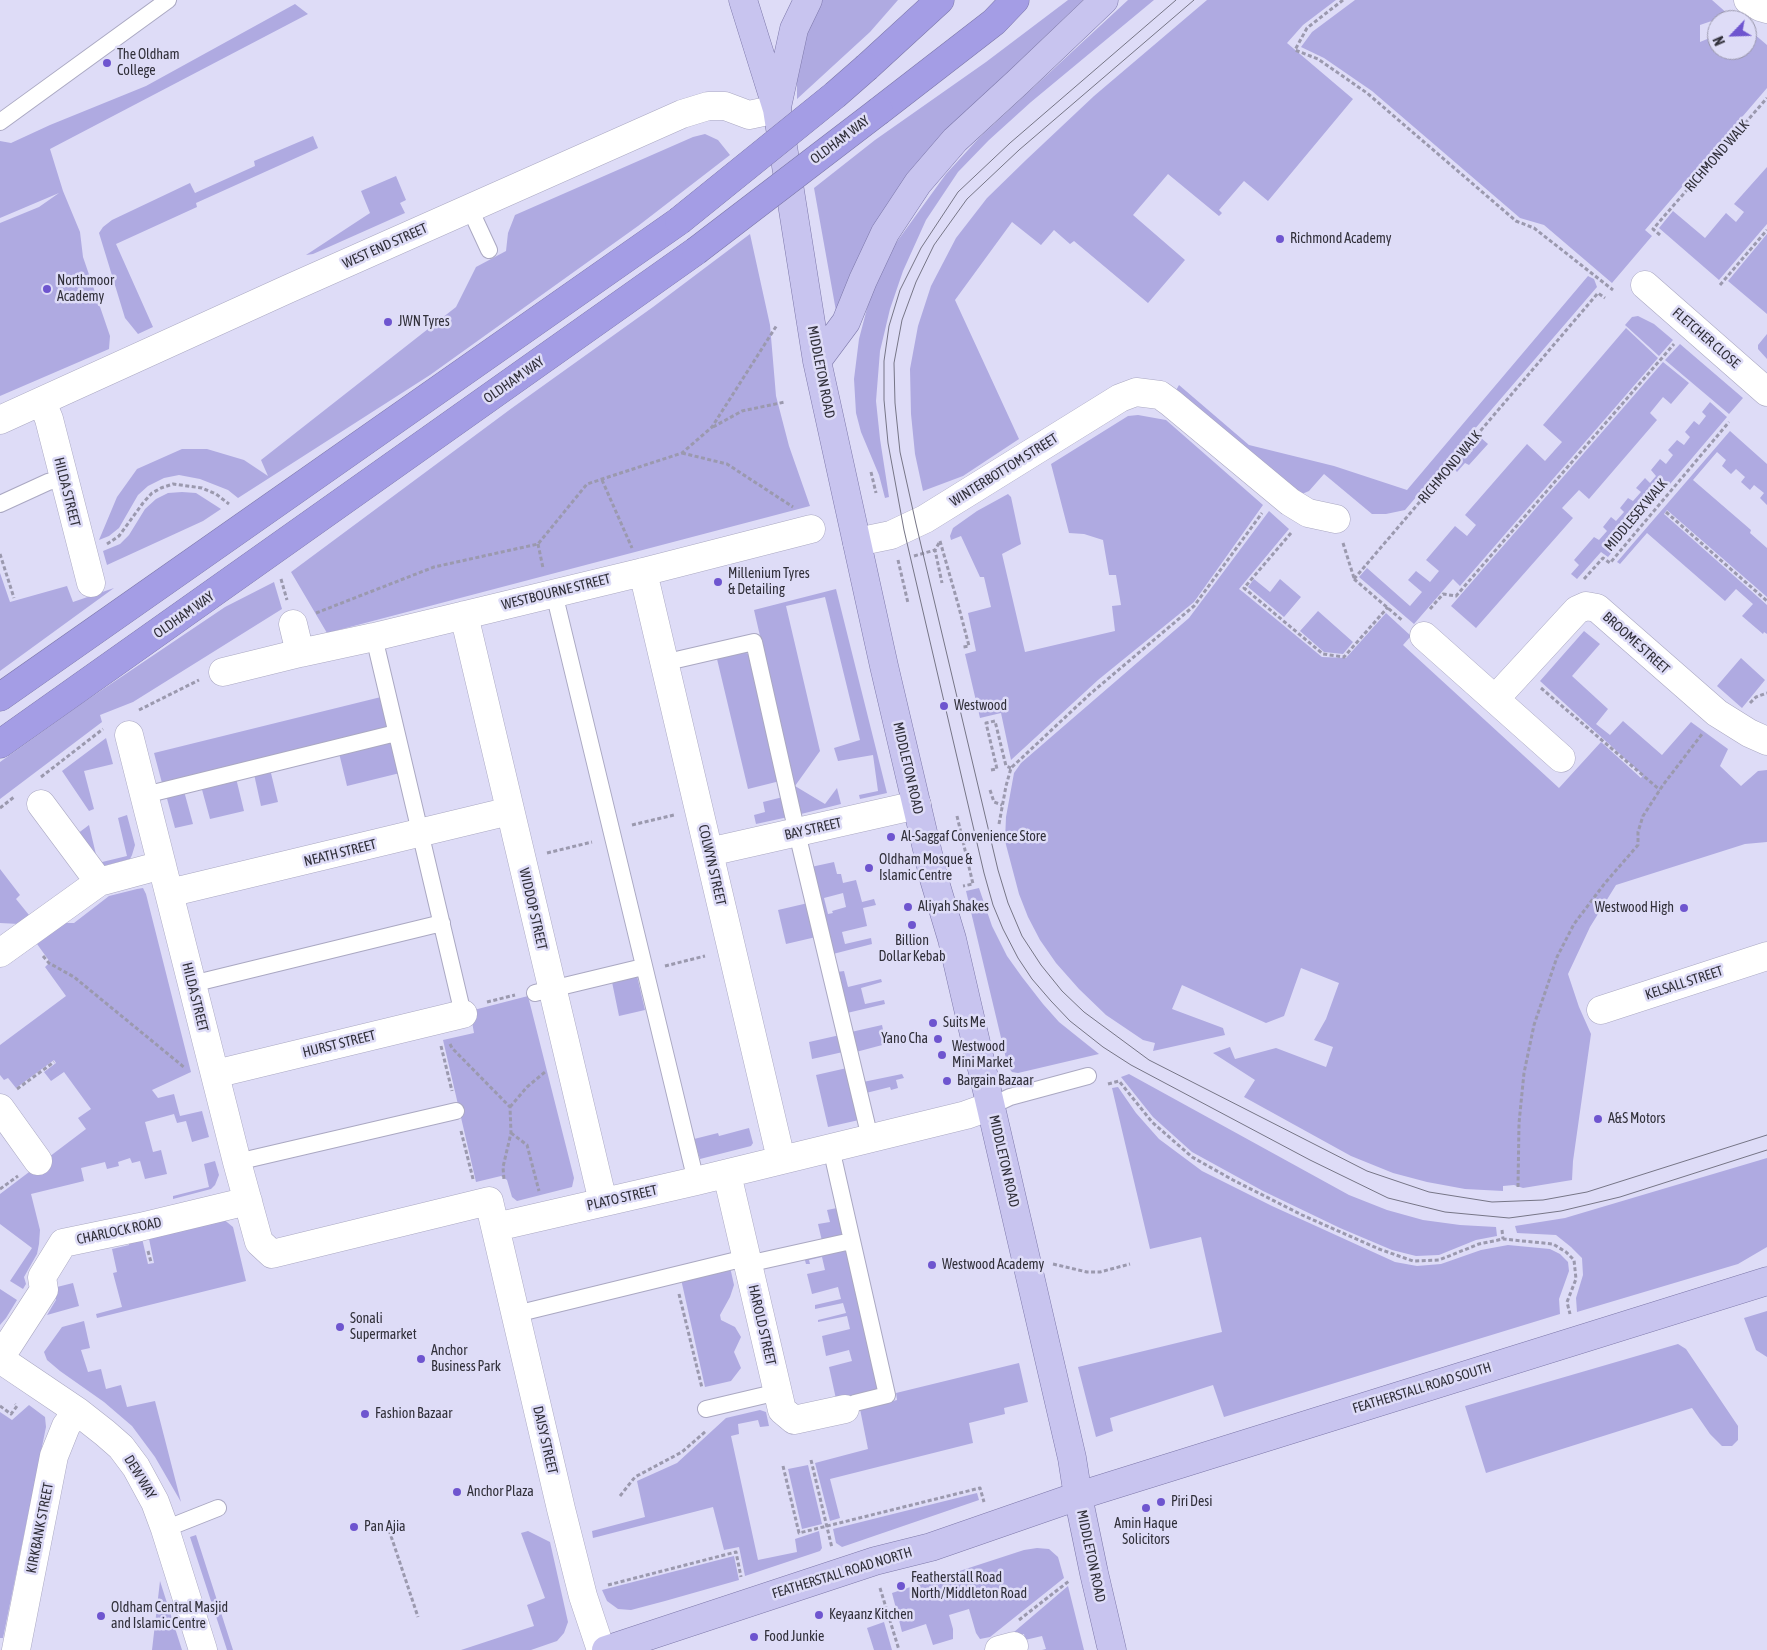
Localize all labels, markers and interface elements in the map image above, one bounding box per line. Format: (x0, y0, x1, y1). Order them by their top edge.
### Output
north arrow (1707, 10, 1757, 60)
text: N (1710, 34, 1728, 48)
place label: The Oldham College (117, 47, 180, 80)
marker: The Oldham College (101, 57, 113, 69)
street label: OLDHAM WAY (807, 112, 873, 168)
street label: RICHMOND WALK (1681, 117, 1753, 195)
street label: WEST END STREET (340, 220, 430, 272)
place label: Richmond Academy (1290, 231, 1392, 247)
marker: Richmond Academy (1274, 233, 1286, 245)
place label: Northmoor Academy (57, 273, 114, 306)
marker: Northmoor Academy (41, 283, 53, 295)
street label: FLETCHER CLOSE (1669, 304, 1743, 372)
place label: JWN Tyres (398, 314, 450, 330)
marker: JWN Tyres (382, 316, 394, 328)
street label: MIDDLETON ROAD (804, 324, 838, 420)
street label: OLDHAM WAY (481, 353, 547, 407)
street label: RICHMOND WALK (1415, 427, 1485, 507)
street label: WINTERBOTTOM STREET (947, 430, 1061, 510)
street label: HILDA STREET (50, 456, 84, 528)
street label: MIDDLESEX WALK (1601, 475, 1671, 555)
place label: Millenium Tyres & Detailing (728, 566, 810, 598)
street label: WESTBOURNE STREET (500, 570, 612, 614)
marker: Millenium Tyres & Detailing (712, 576, 724, 588)
street label: OLDHAM WAY (151, 588, 217, 642)
street label: BROOME STREET (1599, 609, 1673, 677)
place label: Westwood (954, 698, 1007, 714)
marker: Westwood (938, 700, 950, 712)
street label: MIDDLETON ROAD (889, 720, 927, 816)
street label: BAY STREET (783, 814, 843, 844)
street label: COLWYN STREET (695, 823, 729, 907)
place label: Al-Saggaf Convenience Store (901, 829, 1046, 845)
marker: Al-Saggaf Convenience Store (885, 831, 897, 843)
street label: NEATH STREET (302, 836, 378, 870)
place label: Oldham Mosque & Islamic Centre (879, 852, 973, 884)
marker: Oldham Mosque & Islamic Centre (863, 862, 875, 874)
street label: WIDDOP STREET (515, 866, 551, 952)
place label: Aliyah Shakes (918, 899, 989, 915)
place label: Westwood High (1595, 900, 1674, 916)
marker: Aliyah Shakes (902, 901, 914, 913)
marker: Westwood High (1678, 902, 1690, 914)
marker: Billion Dollar Kebab (906, 919, 918, 931)
place label: Billion Dollar Kebab (878, 933, 946, 966)
street label: HILDA STREET (178, 961, 212, 1033)
street label: KELSALL STREET (1643, 963, 1725, 1003)
place label: Suits Me (943, 1015, 985, 1031)
marker: Suits Me (927, 1017, 939, 1029)
street label: HURST STREET (301, 1027, 377, 1061)
place label: Yano Cha (881, 1031, 928, 1047)
marker: Yano Cha (932, 1033, 944, 1045)
place label: Westwood Mini Market (952, 1039, 1013, 1072)
marker: Westwood Mini Market (936, 1049, 948, 1061)
place label: Bargain Bazaar (957, 1073, 1033, 1089)
marker: Bargain Bazaar (941, 1075, 953, 1087)
place label: A&S Motors (1608, 1111, 1665, 1127)
street label: MIDDLETON ROAD (985, 1113, 1023, 1209)
marker: A&S Motors (1592, 1113, 1604, 1125)
street label: PLATO STREET (585, 1182, 659, 1214)
street label: CHARLOCK ROAD (75, 1214, 163, 1248)
place label: Westwood Academy (942, 1257, 1044, 1273)
marker: Westwood Academy (926, 1259, 938, 1271)
street label: HAROLD STREET (745, 1283, 779, 1367)
place label: Sonali Supermarket (350, 1311, 417, 1344)
marker: Sonali Supermarket (334, 1321, 346, 1333)
place label: Anchor Business Park (431, 1343, 501, 1375)
marker: Anchor Business Park (415, 1353, 427, 1365)
street label: FEATHERSTALL ROAD SOUTH (1350, 1359, 1494, 1417)
street label: DAISY STREET (529, 1404, 561, 1476)
place label: Fashion Bazaar (375, 1406, 452, 1422)
marker: Fashion Bazaar (359, 1408, 371, 1420)
street label: DEW WAY (120, 1452, 160, 1502)
street label: KIRKBANK STREET (23, 1481, 57, 1575)
place label: Anchor Plaza (467, 1484, 534, 1500)
marker: Anchor Plaza (451, 1486, 463, 1498)
place label: Piri Desi (1171, 1494, 1212, 1510)
marker: Piri Desi (1155, 1496, 1167, 1508)
marker: Amin Haque Solicitors (1140, 1502, 1152, 1514)
street label: MIDDLETON ROAD (1073, 1508, 1109, 1604)
place label: Amin Haque Solicitors (1114, 1516, 1178, 1548)
place label: Pan Ajia (364, 1519, 406, 1535)
marker: Pan Ajia (348, 1521, 360, 1533)
street label: FEATHERSTALL ROAD NORTH (770, 1544, 914, 1602)
place label: Featherstall Road North/Middleton Road (911, 1570, 1027, 1602)
marker: Featherstall Road North/Middleton Road (895, 1580, 907, 1592)
place label: Oldham Central Masjid and Islamic Centre (111, 1600, 228, 1632)
place label: Keyaanz Kitchen (829, 1607, 913, 1623)
marker: Keyaanz Kitchen (813, 1609, 825, 1621)
marker: Oldham Central Masjid and Islamic Centre (95, 1610, 107, 1622)
place label: Food Junkie (764, 1629, 824, 1645)
marker: Food Junkie (748, 1631, 760, 1643)

